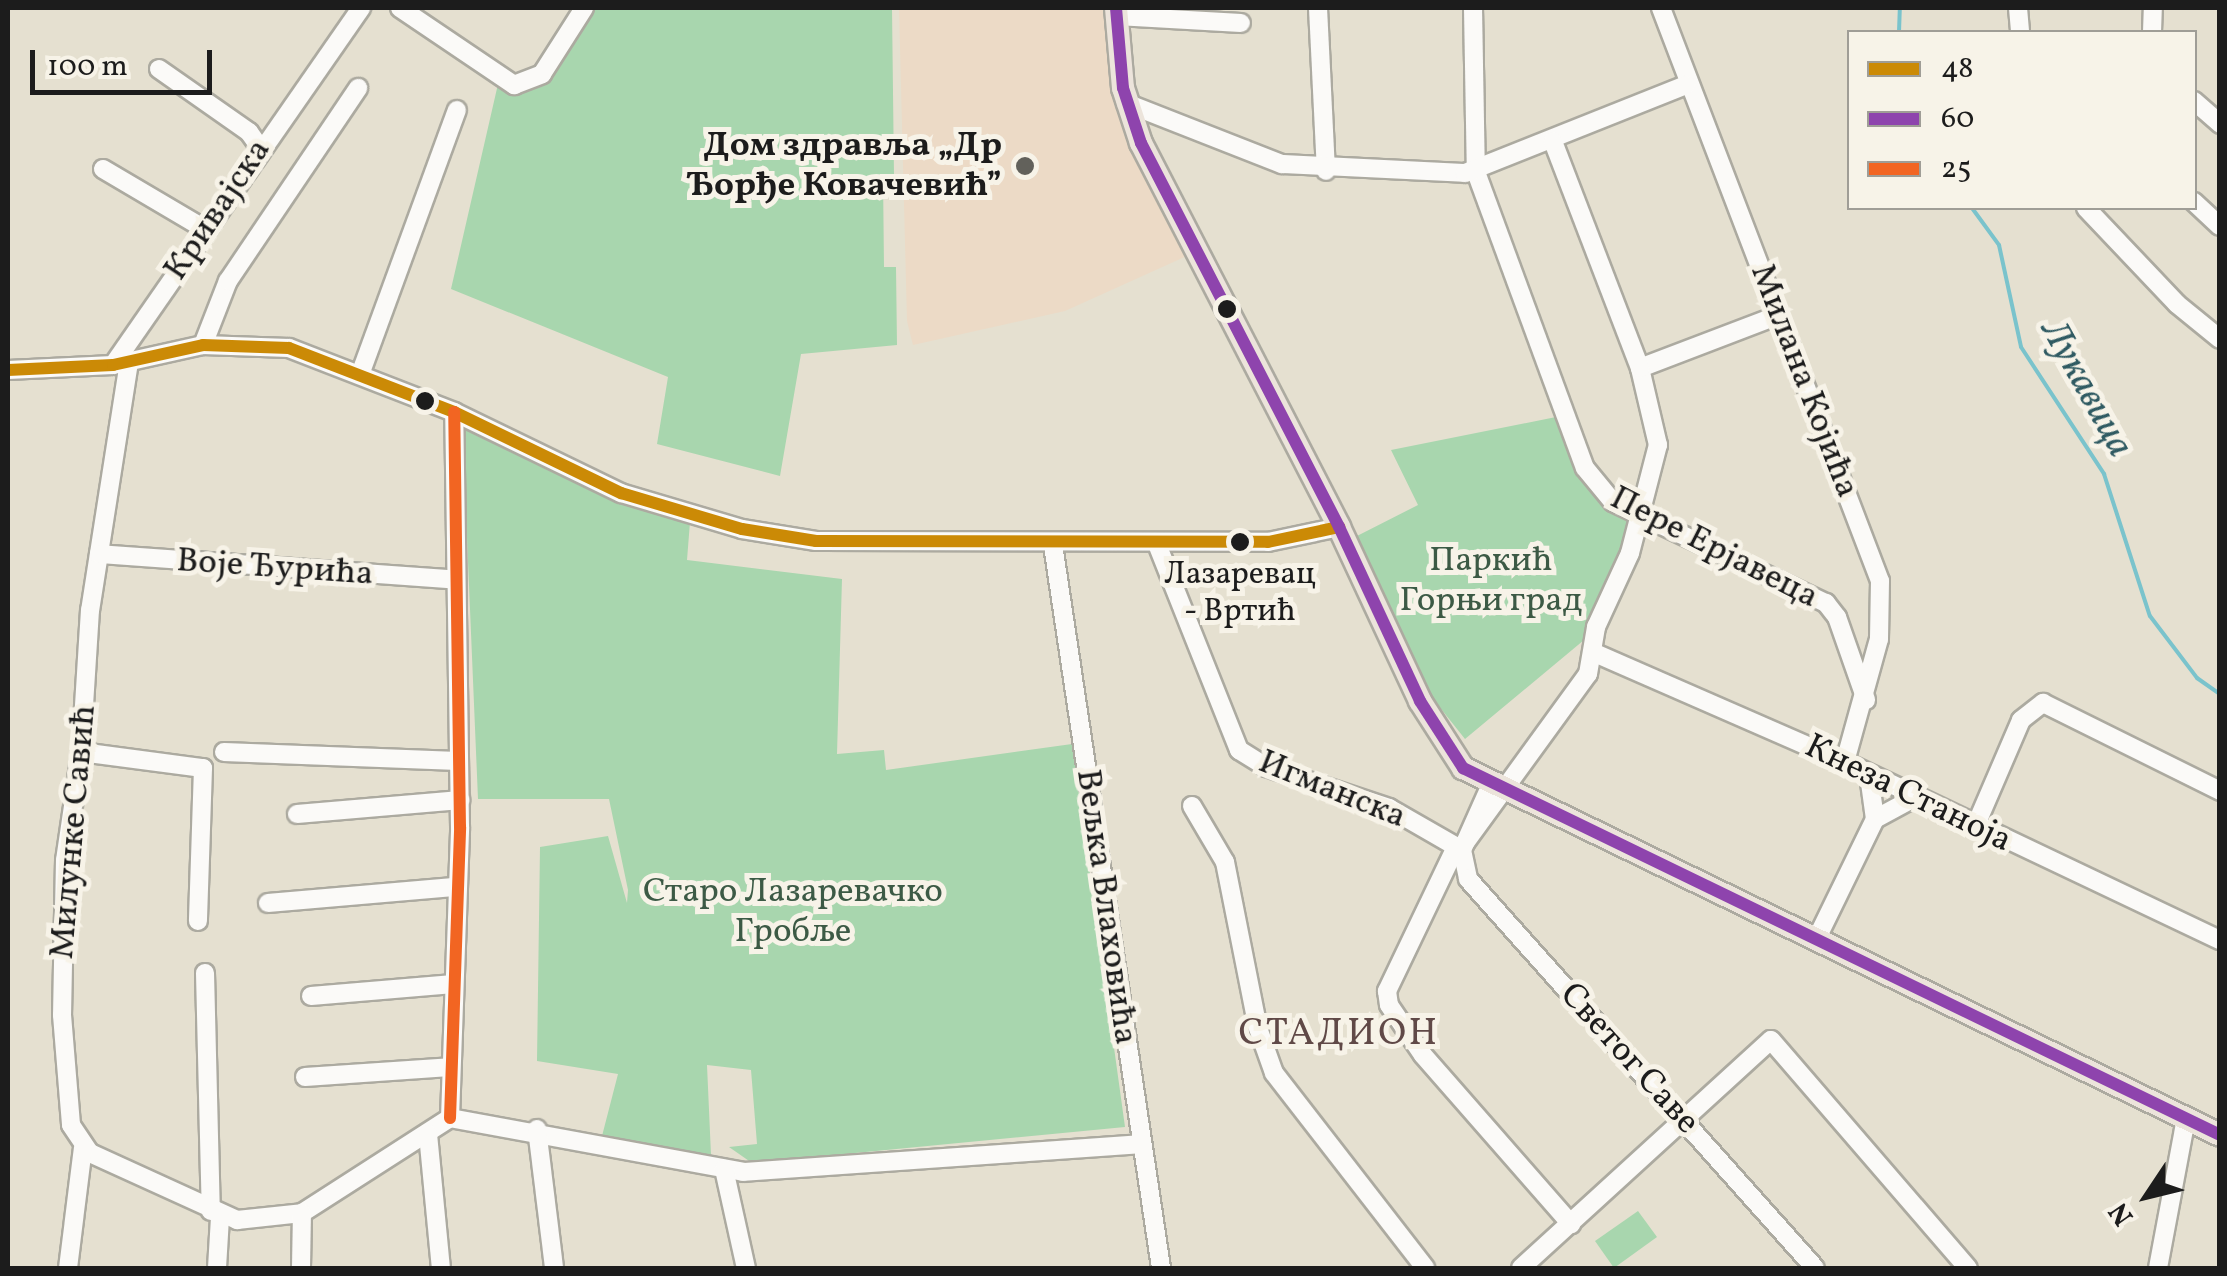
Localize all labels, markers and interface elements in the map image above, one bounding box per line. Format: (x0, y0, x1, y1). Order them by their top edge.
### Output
scale bar (35, 30, 218, 92)
legend (1847, 30, 2197, 210)
text: 100 m (47, 46, 128, 88)
text: 48 (1941, 48, 1974, 90)
text: 60 (1941, 98, 1974, 140)
place label: Дом здравља „Др Ђорђе Ковачевић” (686, 125, 1002, 207)
street label: Кривајска (155, 131, 281, 289)
text: 25 (1941, 148, 1972, 190)
marker: Дом здравља „Др Ђорђе Ковачевић” (1012, 153, 1038, 179)
street label: Милана Којића (1740, 258, 1868, 504)
unlabelled marker (1217, 299, 1237, 319)
water label: Лукавица (2029, 312, 2141, 466)
unlabelled marker (415, 391, 435, 411)
street label: Пере Ерјавеца (1603, 478, 1825, 618)
marker: Лазаревац - Вртић (1230, 532, 1250, 552)
street label: Воје Ђурића (175, 540, 375, 596)
park label: Паркић Горњи град (1400, 540, 1582, 622)
place label: Лазаревац - Вртић (1164, 557, 1316, 632)
street label: Милунке Савић (42, 703, 106, 961)
street label: Кнеза Станоја (1798, 726, 2018, 862)
street label: Игманска (1252, 741, 1412, 839)
street label: Вељка Влаховића (1066, 767, 1146, 1047)
park label: Старо Лазаревачко Гробље (643, 871, 943, 953)
street label: Светог Саве (1550, 974, 1708, 1144)
district label: СТАДИОН (1238, 1012, 1440, 1058)
north arrow (2097, 1146, 2197, 1246)
text: N (2100, 1194, 2144, 1233)

